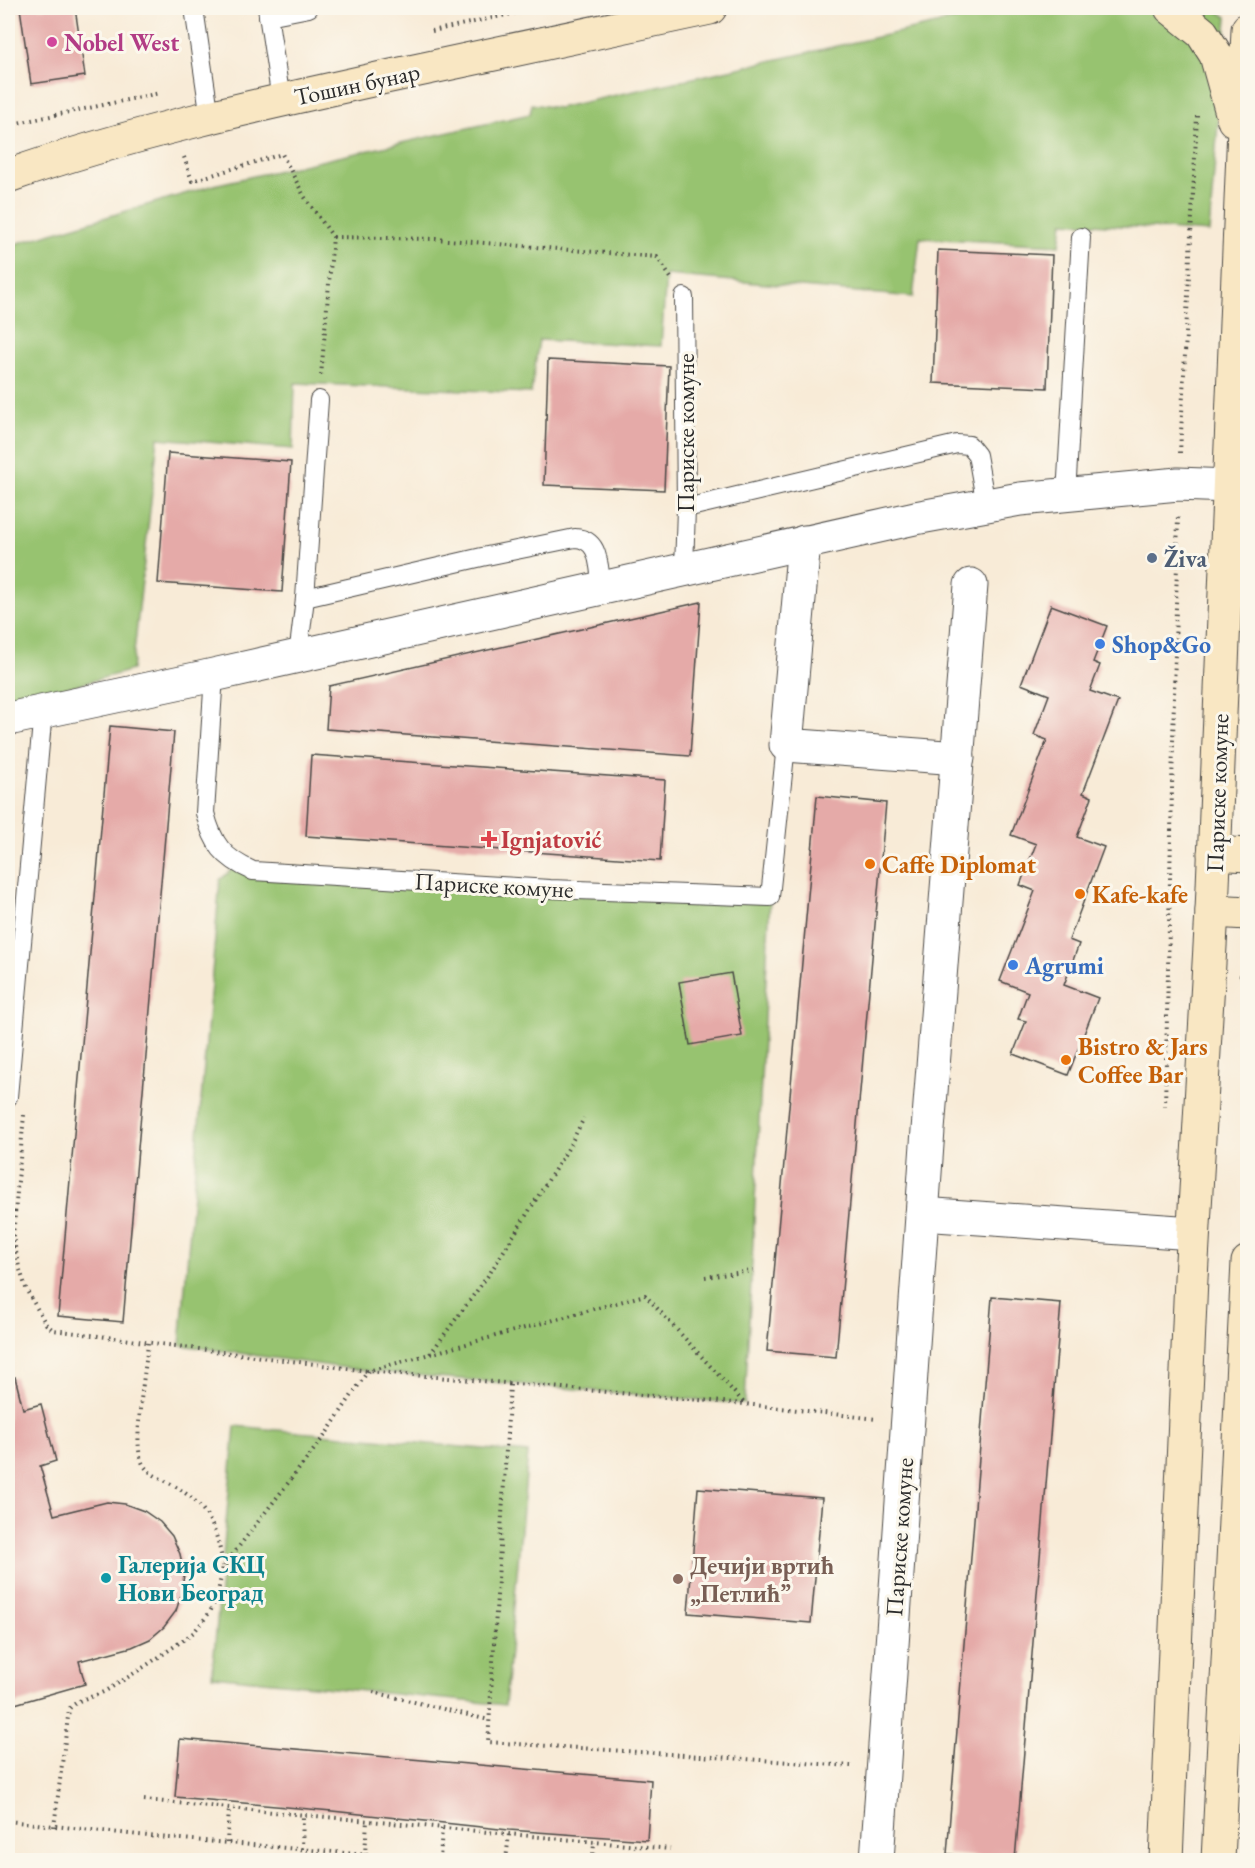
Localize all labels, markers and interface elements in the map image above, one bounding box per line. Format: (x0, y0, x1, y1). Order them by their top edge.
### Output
place label: Nobel West (64, 27, 179, 58)
marker: Nobel West (45, 35, 59, 49)
street label: Тошин бунар (291, 56, 423, 112)
street label: Париске комуне (670, 353, 701, 513)
place label: Živa (1164, 543, 1207, 574)
marker: Živa (1145, 551, 1159, 565)
place label: Shop&Go (1112, 629, 1211, 660)
marker: Shop&Go (1093, 637, 1107, 651)
street label: Париске комуне (1199, 713, 1235, 873)
place label: Ignjatović (501, 824, 602, 856)
marker: Ignjatović (482, 832, 496, 846)
place label: Caffe Diplomat (882, 849, 1036, 880)
marker: Caffe Diplomat (863, 857, 877, 871)
street label: Париске комуне (414, 865, 574, 905)
place label: Kafe-kafe (1092, 879, 1188, 910)
marker: Kafe-kafe (1073, 887, 1087, 901)
place label: Agrumi (1024, 950, 1104, 982)
marker: Agrumi (1006, 958, 1020, 972)
place label: Bistro & Jars Coffee Bar (1078, 1031, 1208, 1090)
marker: Bistro & Jars Coffee Bar (1059, 1053, 1073, 1067)
street label: Париске комуне (878, 1457, 920, 1617)
place label: Галерија СКЦ Нови Београд (118, 1549, 265, 1608)
place label: Дечији вртић „Петлић” (690, 1550, 835, 1609)
marker: Галерија СКЦ Нови Београд (99, 1571, 113, 1585)
marker: Дечији вртић „Петлић” (671, 1572, 685, 1586)

